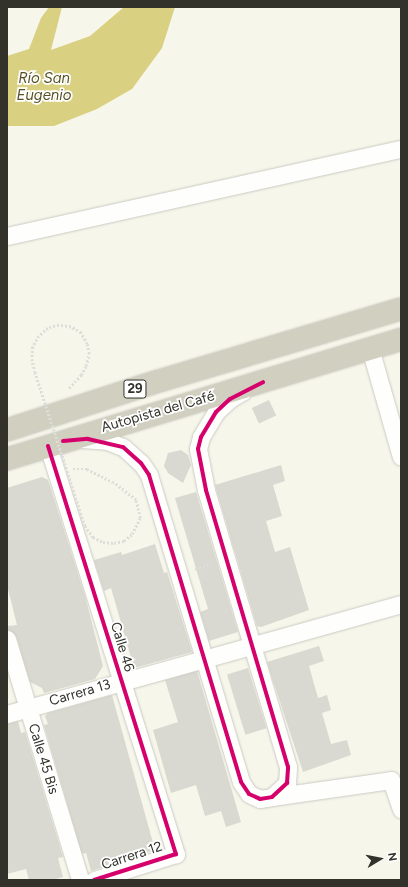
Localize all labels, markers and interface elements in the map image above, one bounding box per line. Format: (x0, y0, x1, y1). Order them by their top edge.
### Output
water label: Río San Eugenio (17, 69, 71, 104)
road number: 29 (123, 378, 147, 400)
street label: Autopista del Café (99, 388, 217, 436)
street label: Calle 46 (106, 620, 138, 674)
street label: Carrera 13 (47, 676, 113, 710)
street label: Calle 45 Bis (24, 722, 62, 796)
street label: Carrera 12 (99, 838, 165, 874)
north arrow (360, 839, 400, 879)
text: N (385, 851, 399, 862)

